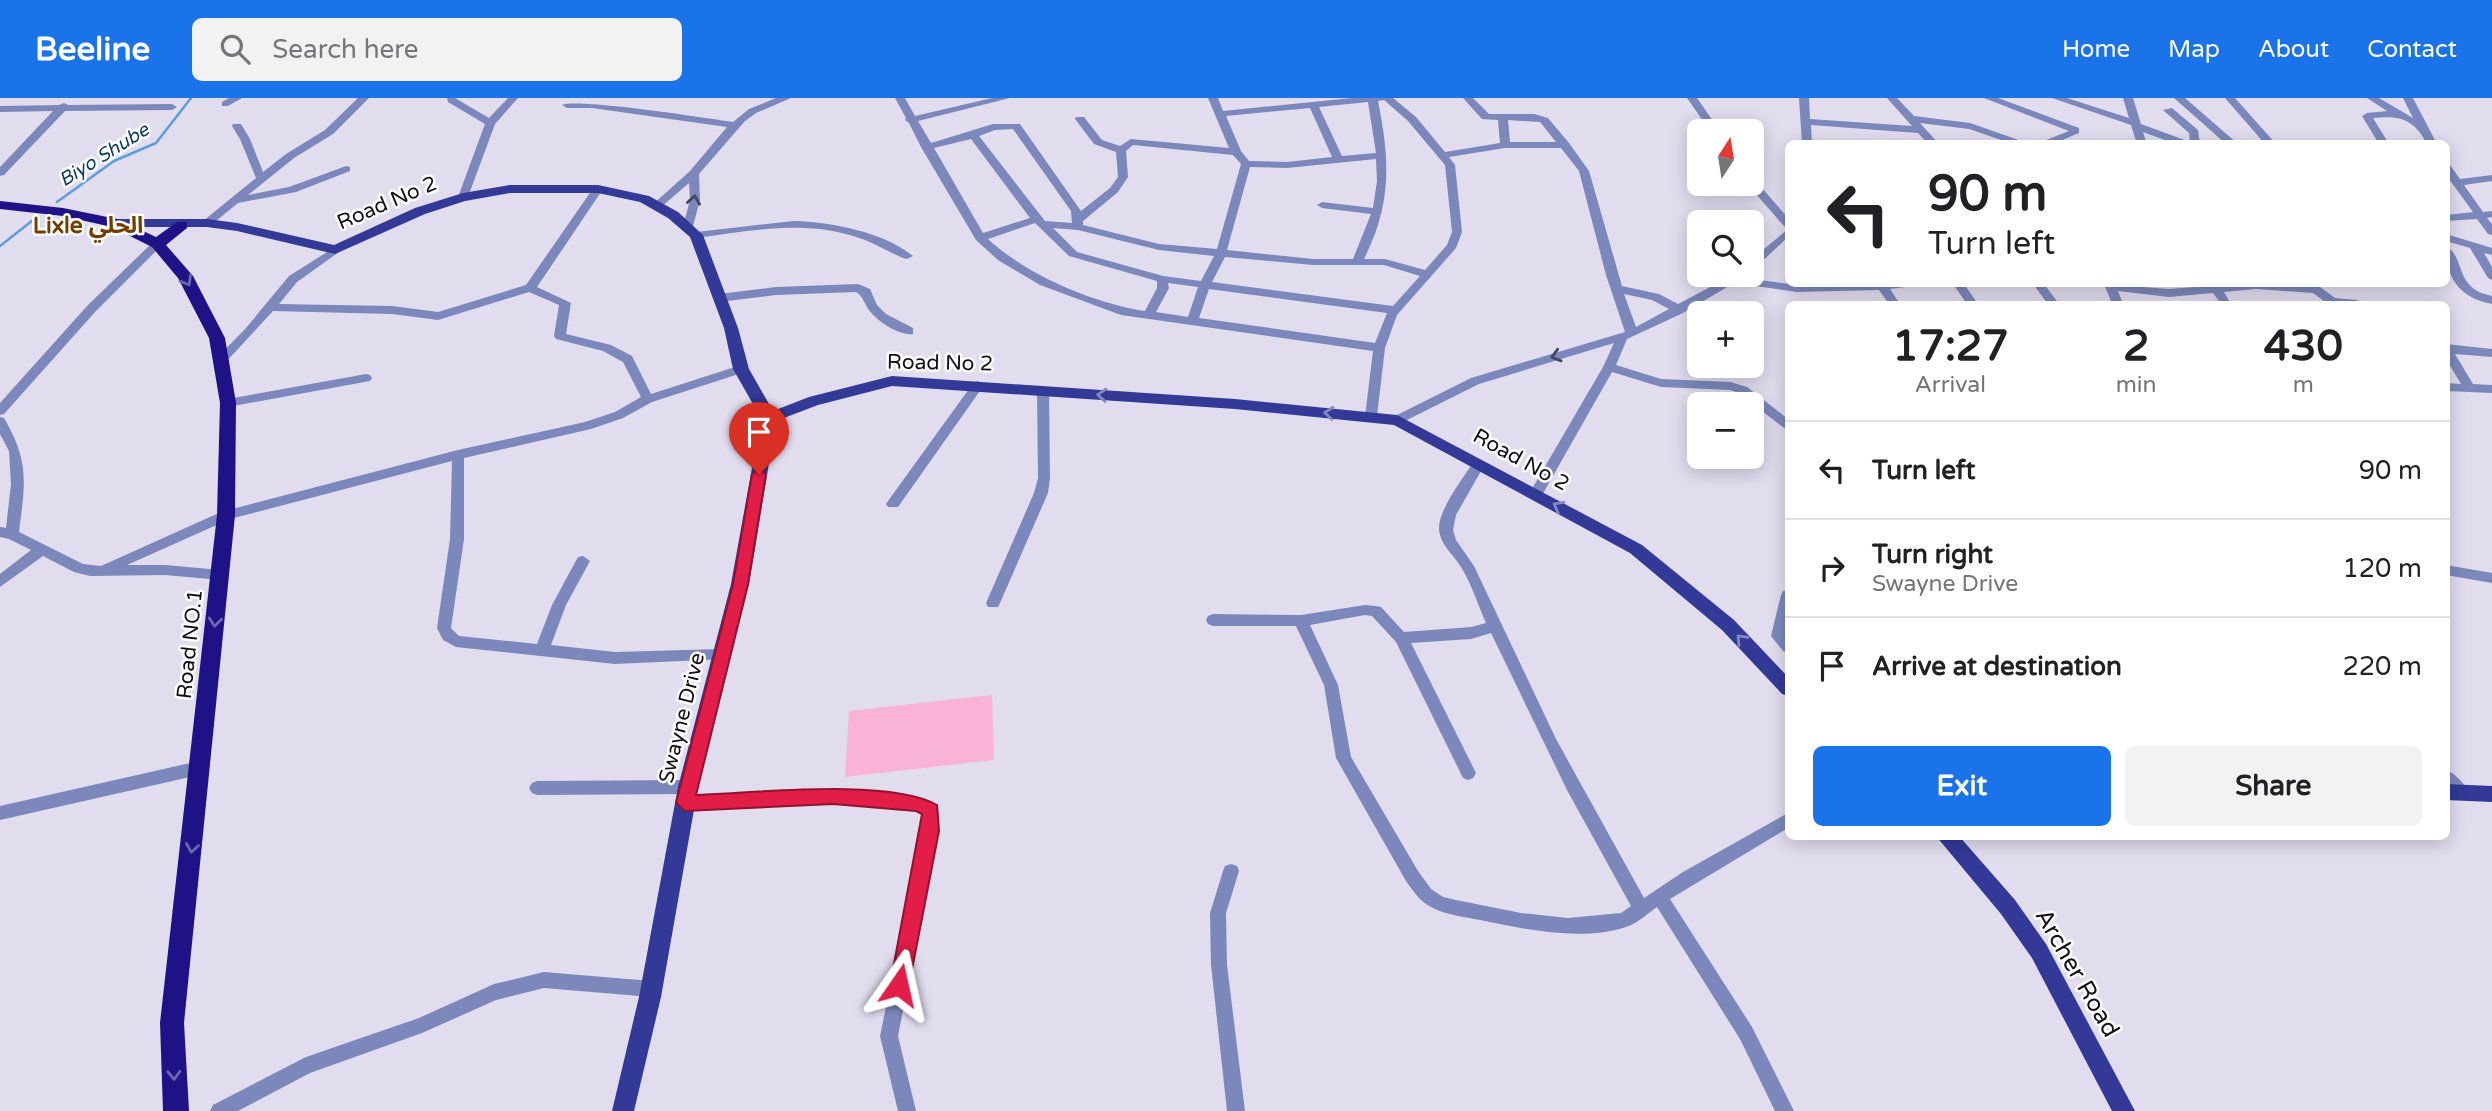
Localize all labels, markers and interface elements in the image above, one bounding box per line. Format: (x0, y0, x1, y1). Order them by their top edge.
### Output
search box (192, 18, 682, 81)
text: Beeline (35, 30, 150, 69)
icon: search (216, 30, 254, 68)
text: Search here (272, 34, 418, 65)
text: Home (2062, 35, 2130, 64)
text: Map (2168, 35, 2220, 64)
text: About (2258, 35, 2329, 64)
text: Contact (2367, 35, 2457, 64)
water label: Biyo Shube (55, 118, 154, 191)
north arrow (1687, 119, 1764, 196)
map controls (1687, 119, 1764, 469)
text: 90 m (1928, 165, 2047, 224)
icon: left (1813, 168, 1904, 259)
street label: Road No 2 (333, 171, 441, 235)
one-way arrow (686, 194, 701, 206)
button: search (1687, 210, 1764, 287)
district label: Lixle الحلي (33, 212, 143, 243)
text: Turn left (1928, 225, 2055, 263)
one-way arrow (179, 273, 192, 286)
button: + (1687, 301, 1764, 378)
text: 17:27 (1892, 321, 2009, 372)
text: 2 (2123, 321, 2149, 372)
text: 430 (2264, 321, 2343, 372)
one-way arrow (1550, 347, 1562, 362)
street label: Road No 2 (887, 350, 993, 376)
text: Arrival (1915, 371, 1986, 399)
text: min (2116, 371, 2157, 399)
text: m (2293, 371, 2314, 399)
one-way arrow (1096, 388, 1107, 403)
button: − (1687, 392, 1764, 469)
pin (729, 402, 789, 474)
one-way arrow (1323, 406, 1334, 421)
icon: arrive (740, 413, 778, 451)
street label: Road No 2 (1468, 423, 1574, 497)
icon: left (1813, 451, 1851, 489)
text: Turn left (1872, 455, 1975, 486)
text: 90 m (2359, 455, 2422, 486)
one-way arrow (1553, 501, 1566, 514)
text: Turn right (1872, 539, 1993, 570)
icon: right (1813, 549, 1851, 587)
text: 120 m (2342, 553, 2422, 584)
text: Swayne Drive (1872, 570, 2018, 598)
street label: Road NO.1 (172, 588, 208, 700)
one-way arrow (208, 616, 223, 628)
one-way arrow (1737, 635, 1750, 648)
icon: arrive (1813, 647, 1851, 685)
street label: Swayne Drive (654, 650, 710, 786)
text: Arrive at destination (1872, 651, 2122, 682)
text: 220 m (2342, 651, 2422, 682)
button: Exit (1813, 746, 2111, 826)
button: Share (2125, 746, 2422, 826)
one-way arrow (185, 842, 200, 854)
street label: Archer Road (2029, 904, 2125, 1042)
position arrow (862, 948, 936, 1022)
one-way arrow (167, 1069, 182, 1080)

